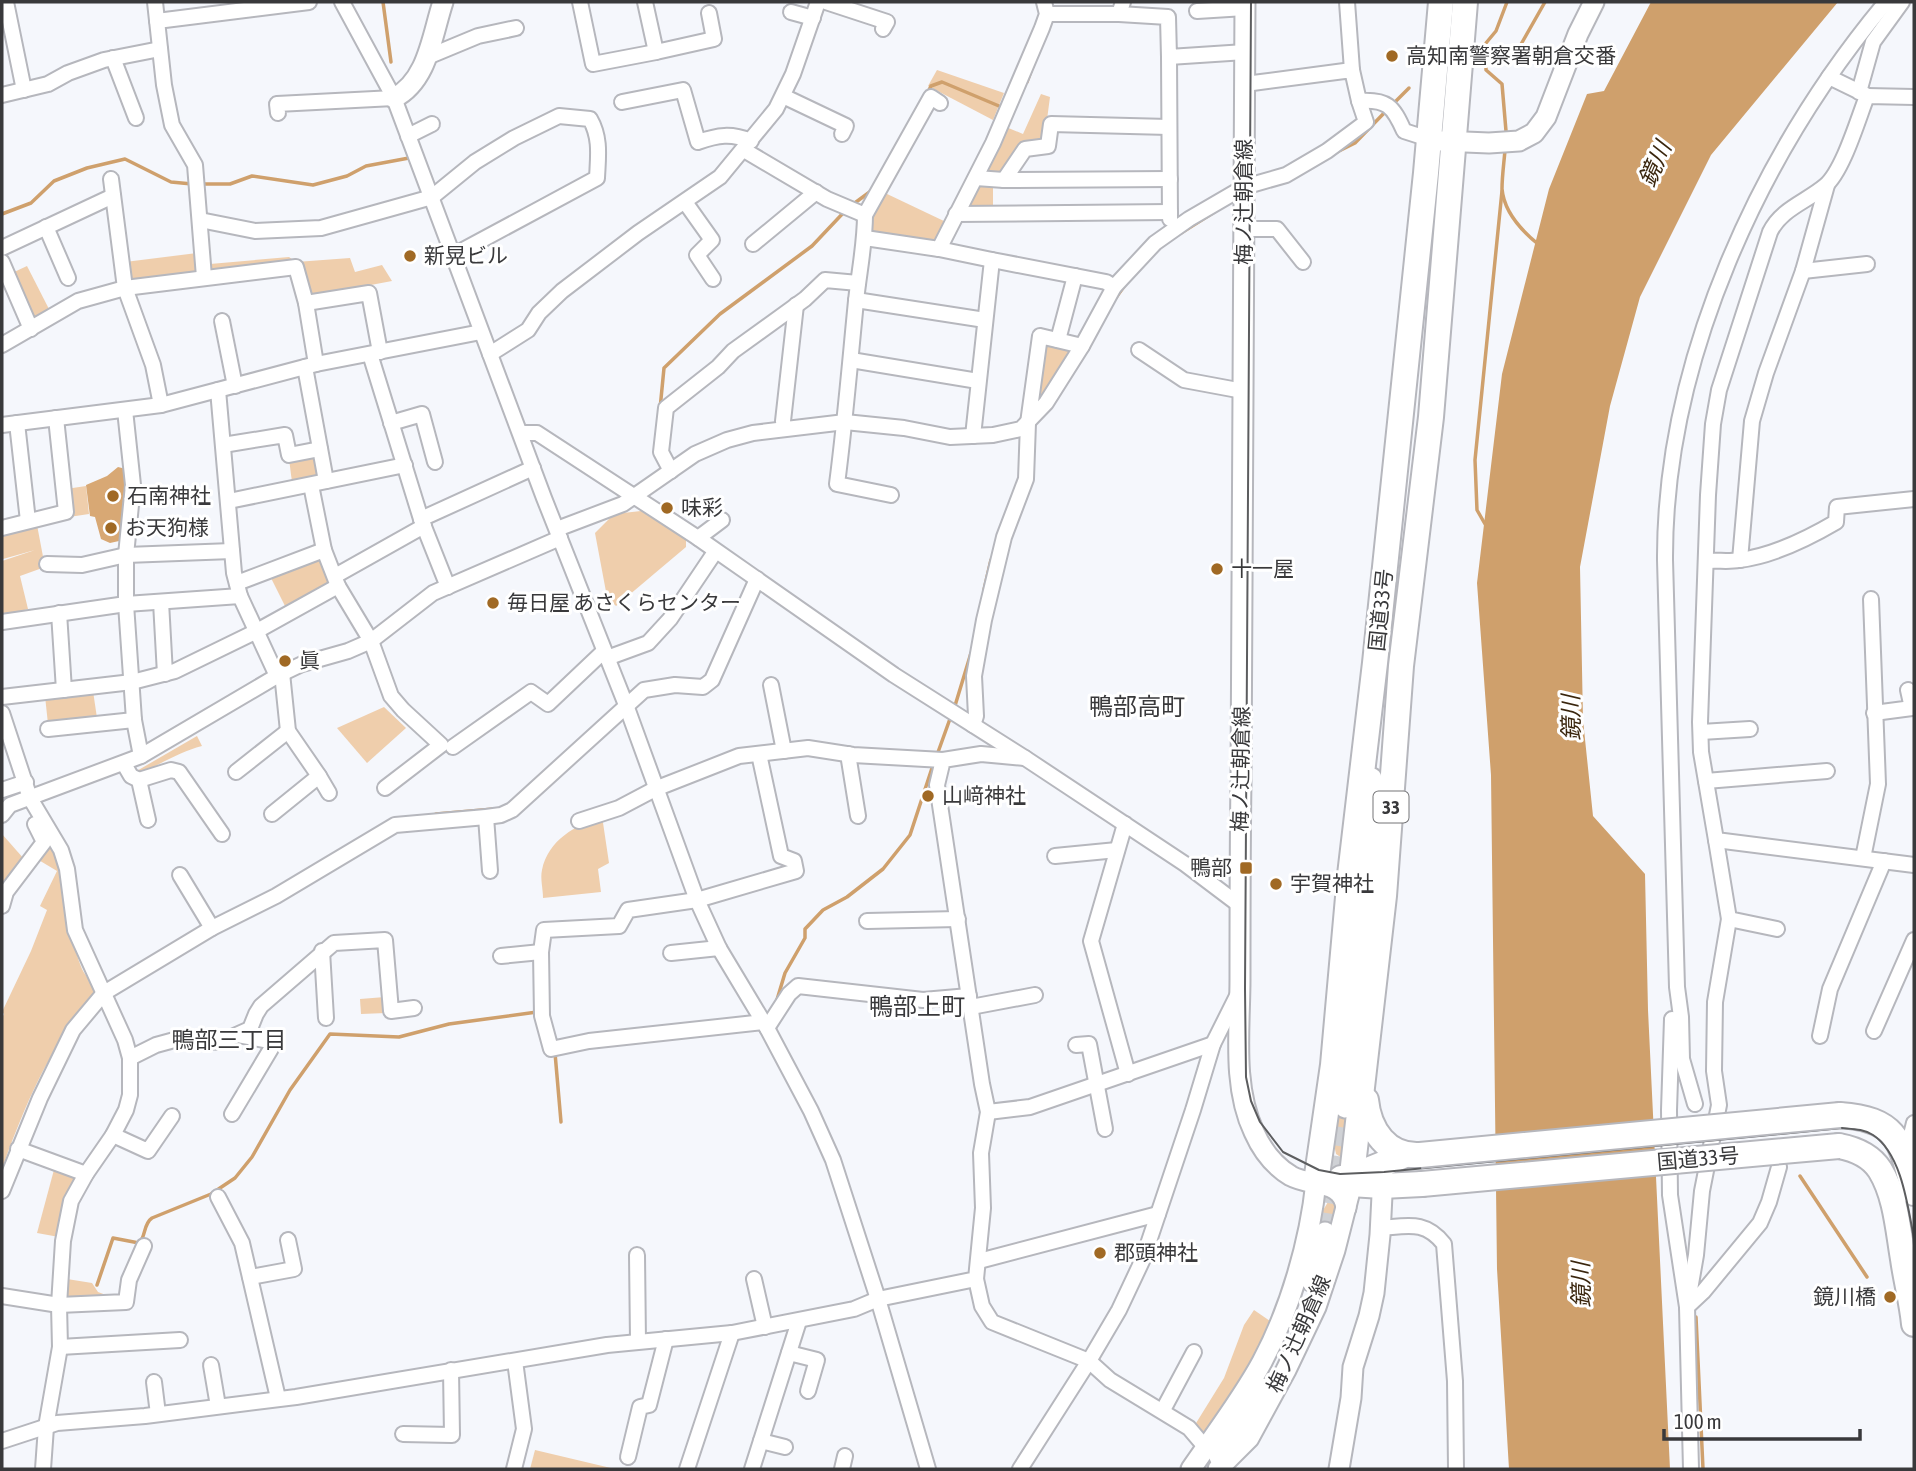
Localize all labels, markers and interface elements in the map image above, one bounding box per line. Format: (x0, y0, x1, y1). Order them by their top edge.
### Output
place label: 高知南警察署朝倉交番 (1406, 43, 1616, 67)
marker: 高知南警察署朝倉交番 (1384, 48, 1400, 64)
water label: 鏡川 (1634, 135, 1677, 190)
street label: 梅ノ辻朝倉線 (1231, 139, 1255, 265)
place label: 新晃ビル (424, 243, 508, 267)
marker: 新晃ビル (402, 248, 418, 264)
place label: 石南神社 (127, 483, 211, 507)
marker: 石南神社 (105, 488, 121, 504)
place label: 味彩 (681, 495, 723, 519)
marker: 味彩 (659, 500, 675, 516)
place label: お天狗様 (125, 515, 209, 539)
marker: お天狗様 (103, 520, 119, 536)
place label: 十一屋 (1231, 556, 1294, 580)
marker: 十一屋 (1209, 561, 1225, 577)
street label: 国道33号 (1364, 567, 1396, 652)
place label: 毎日屋 あさくらセンター (507, 590, 741, 614)
marker: 毎日屋 あさくらセンター (485, 595, 501, 611)
place label: 眞 (299, 648, 320, 672)
marker: 眞 (277, 653, 293, 669)
water label: 鏡川 (1558, 692, 1584, 741)
district label: 鴨部高町 (1089, 693, 1185, 720)
street label: 梅ノ辻朝倉線 (1227, 706, 1253, 832)
place label: 山﨑神社 (942, 783, 1026, 807)
marker: 山﨑神社 (920, 788, 936, 804)
road number: 33 (1374, 792, 1408, 822)
place label: 鴨部 (1190, 855, 1232, 879)
marker: 鴨部 (1238, 860, 1254, 876)
place label: 宇賀神社 (1290, 871, 1374, 895)
marker: 宇賀神社 (1268, 876, 1284, 892)
district label: 鴨部上町 (869, 993, 965, 1020)
district label: 鴨部三丁目 (172, 1027, 287, 1053)
street label: 国道33号 (1656, 1142, 1740, 1174)
place label: 郡頭神社 (1114, 1240, 1198, 1264)
marker: 郡頭神社 (1092, 1245, 1108, 1261)
water label: 鏡川 (1568, 1259, 1594, 1308)
street label: 梅ノ辻朝倉線 (1261, 1271, 1335, 1396)
place label: 鏡川橋 (1813, 1284, 1876, 1308)
marker: 鏡川橋 (1882, 1289, 1898, 1305)
scale bar (1664, 1398, 1860, 1442)
text: 100 m (1674, 1409, 1722, 1433)

